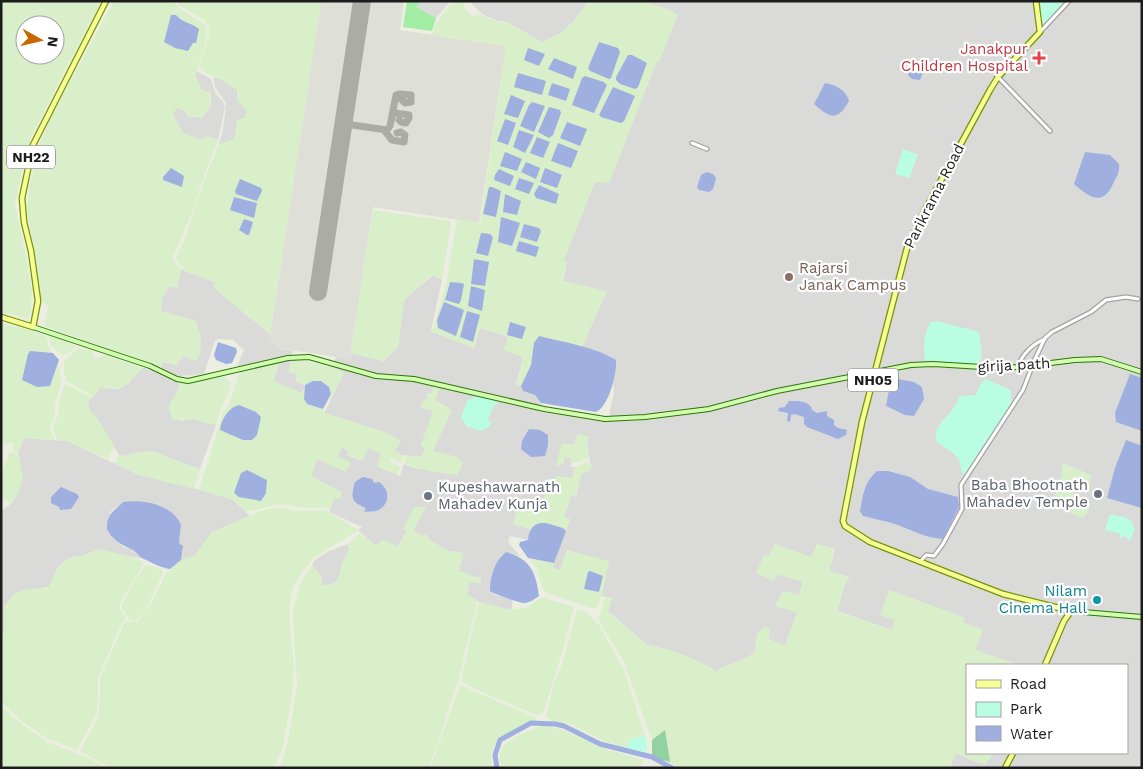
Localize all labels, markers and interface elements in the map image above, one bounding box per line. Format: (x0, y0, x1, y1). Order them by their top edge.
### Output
north arrow (15, 15, 65, 65)
text: N (44, 36, 62, 48)
place label: Janakpur Children Hospital (901, 40, 1028, 75)
marker: Janakpur Children Hospital (1032, 51, 1046, 65)
street label: Parikrama Road (900, 141, 968, 251)
road number: NH22 (7, 146, 55, 168)
place label: Rajarsi Janak Campus (799, 259, 907, 294)
marker: Rajarsi Janak Campus (783, 271, 795, 283)
street label: girija path (977, 354, 1051, 376)
road number: NH05 (848, 368, 898, 392)
place label: Baba Bhootnath Mahadev Temple (966, 476, 1088, 511)
place label: Kupeshawarnath Mahadev Kunja (438, 478, 560, 513)
marker: Baba Bhootnath Mahadev Temple (1092, 488, 1104, 500)
marker: Kupeshawarnath Mahadev Kunja (422, 490, 434, 502)
place label: Nilam Cinema Hall (999, 582, 1087, 617)
marker: Nilam Cinema Hall (1091, 594, 1103, 606)
legend (966, 664, 1128, 754)
text: Road (1010, 675, 1047, 693)
text: Park (1010, 700, 1043, 718)
text: Water (1010, 725, 1053, 743)

